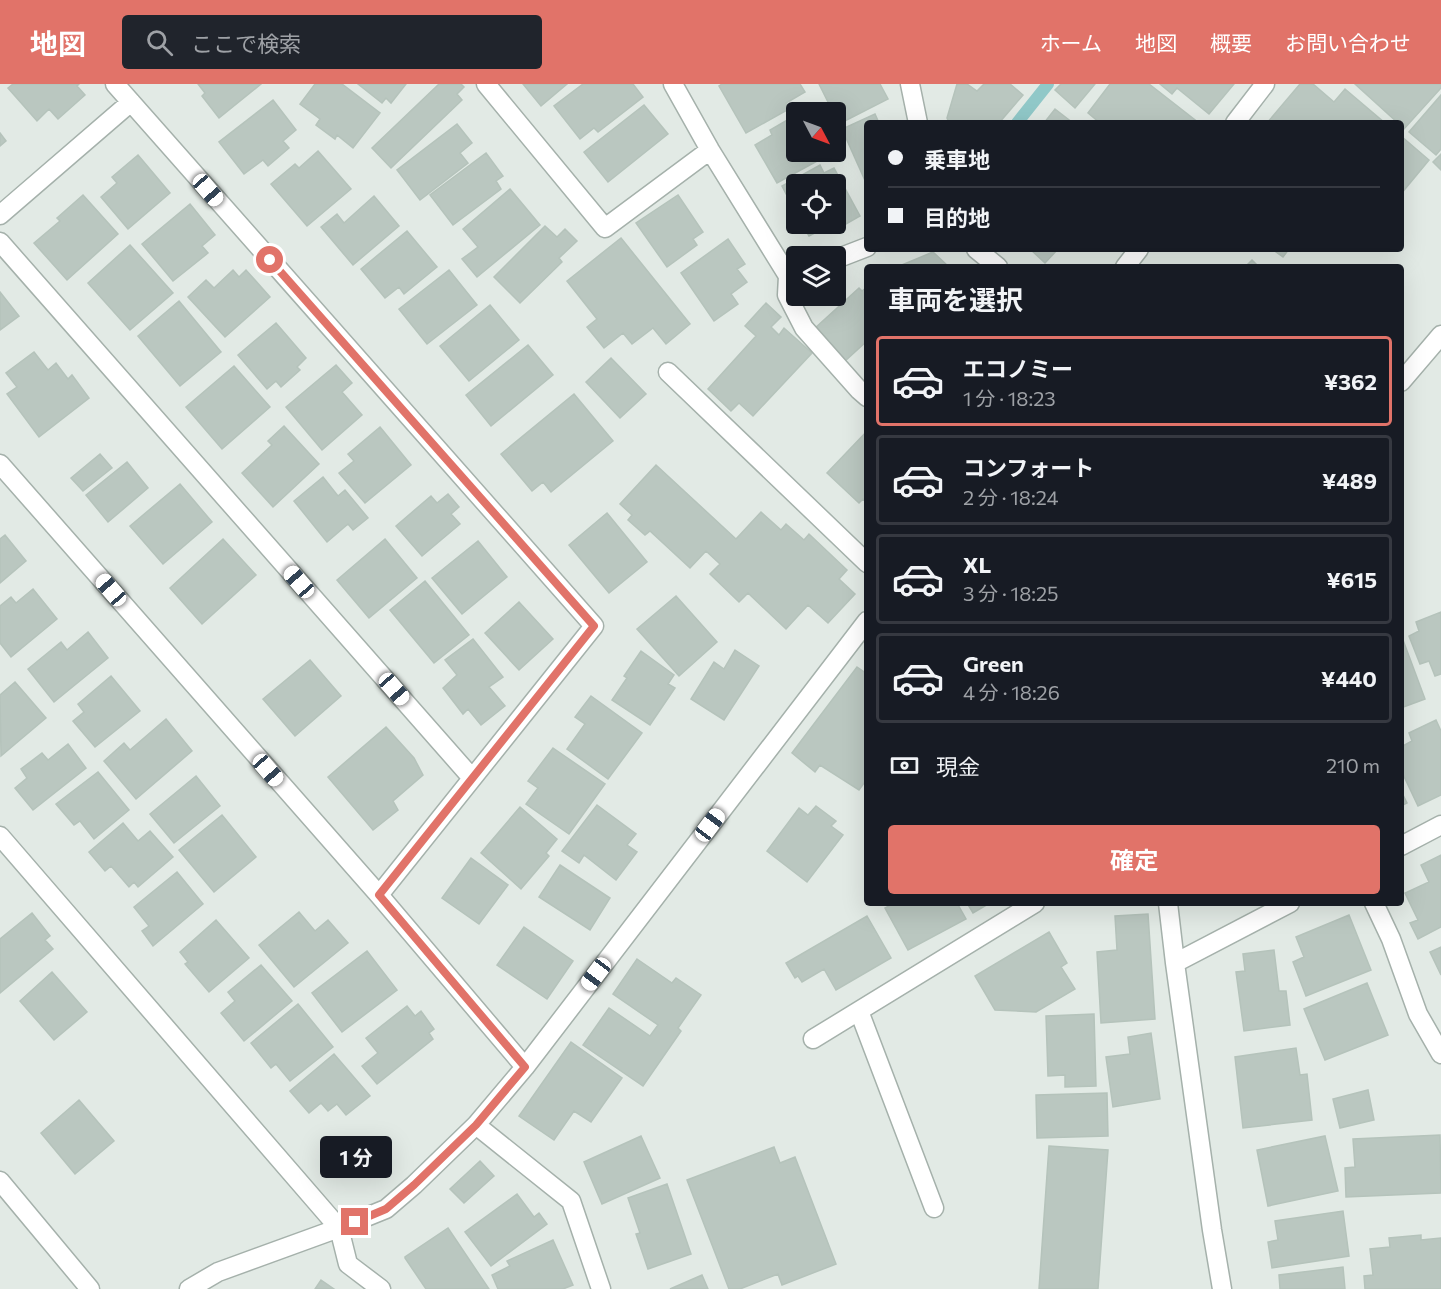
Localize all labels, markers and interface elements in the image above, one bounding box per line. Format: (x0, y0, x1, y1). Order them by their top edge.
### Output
search box (122, 15, 542, 69)
text: 地図 (30, 26, 86, 60)
icon: search (143, 26, 176, 59)
text: ここで検索 (191, 30, 301, 57)
text: ホーム (1040, 30, 1102, 55)
text: 地図 (1135, 30, 1177, 55)
text: 概要 (1210, 30, 1252, 55)
text: お問い合わせ (1285, 30, 1411, 55)
north arrow (786, 102, 846, 162)
map controls (786, 102, 846, 306)
text: 乗車地 (924, 146, 990, 173)
car (189, 171, 227, 209)
button: locate (786, 174, 846, 234)
text: 目的地 (924, 204, 990, 231)
route start (256, 246, 283, 273)
button: layers (786, 246, 846, 306)
text: 車両を選択 (888, 283, 1023, 316)
icon: car (891, 354, 945, 408)
text: エコノミー (963, 355, 1073, 382)
text: ¥362 (1324, 368, 1377, 395)
text: 1 分 · 18:23 (963, 386, 1056, 410)
icon: car (891, 453, 945, 507)
text: コンフォート (963, 454, 1094, 481)
text: ¥489 (1322, 467, 1377, 494)
text: 2 分 · 18:24 (963, 485, 1058, 509)
text: XL (963, 551, 991, 578)
icon: car (891, 552, 945, 606)
car (280, 563, 318, 601)
text: ¥615 (1327, 566, 1377, 593)
car (92, 571, 130, 609)
text: 3 分 · 18:25 (963, 581, 1059, 605)
text: Green (963, 650, 1024, 677)
icon: car (891, 651, 945, 705)
text: ¥440 (1321, 665, 1377, 692)
car (375, 670, 413, 708)
text: 4 分 · 18:26 (963, 680, 1060, 704)
icon: cash (888, 749, 921, 782)
car (249, 751, 287, 789)
text: 現金 (936, 753, 980, 780)
text: 210 m (1326, 753, 1380, 777)
car (692, 805, 728, 845)
button: 確定 (888, 825, 1380, 894)
car (578, 954, 614, 994)
callout: 1 分 (319, 1135, 391, 1177)
text: 1 分 (340, 1145, 372, 1169)
route end (341, 1208, 368, 1235)

